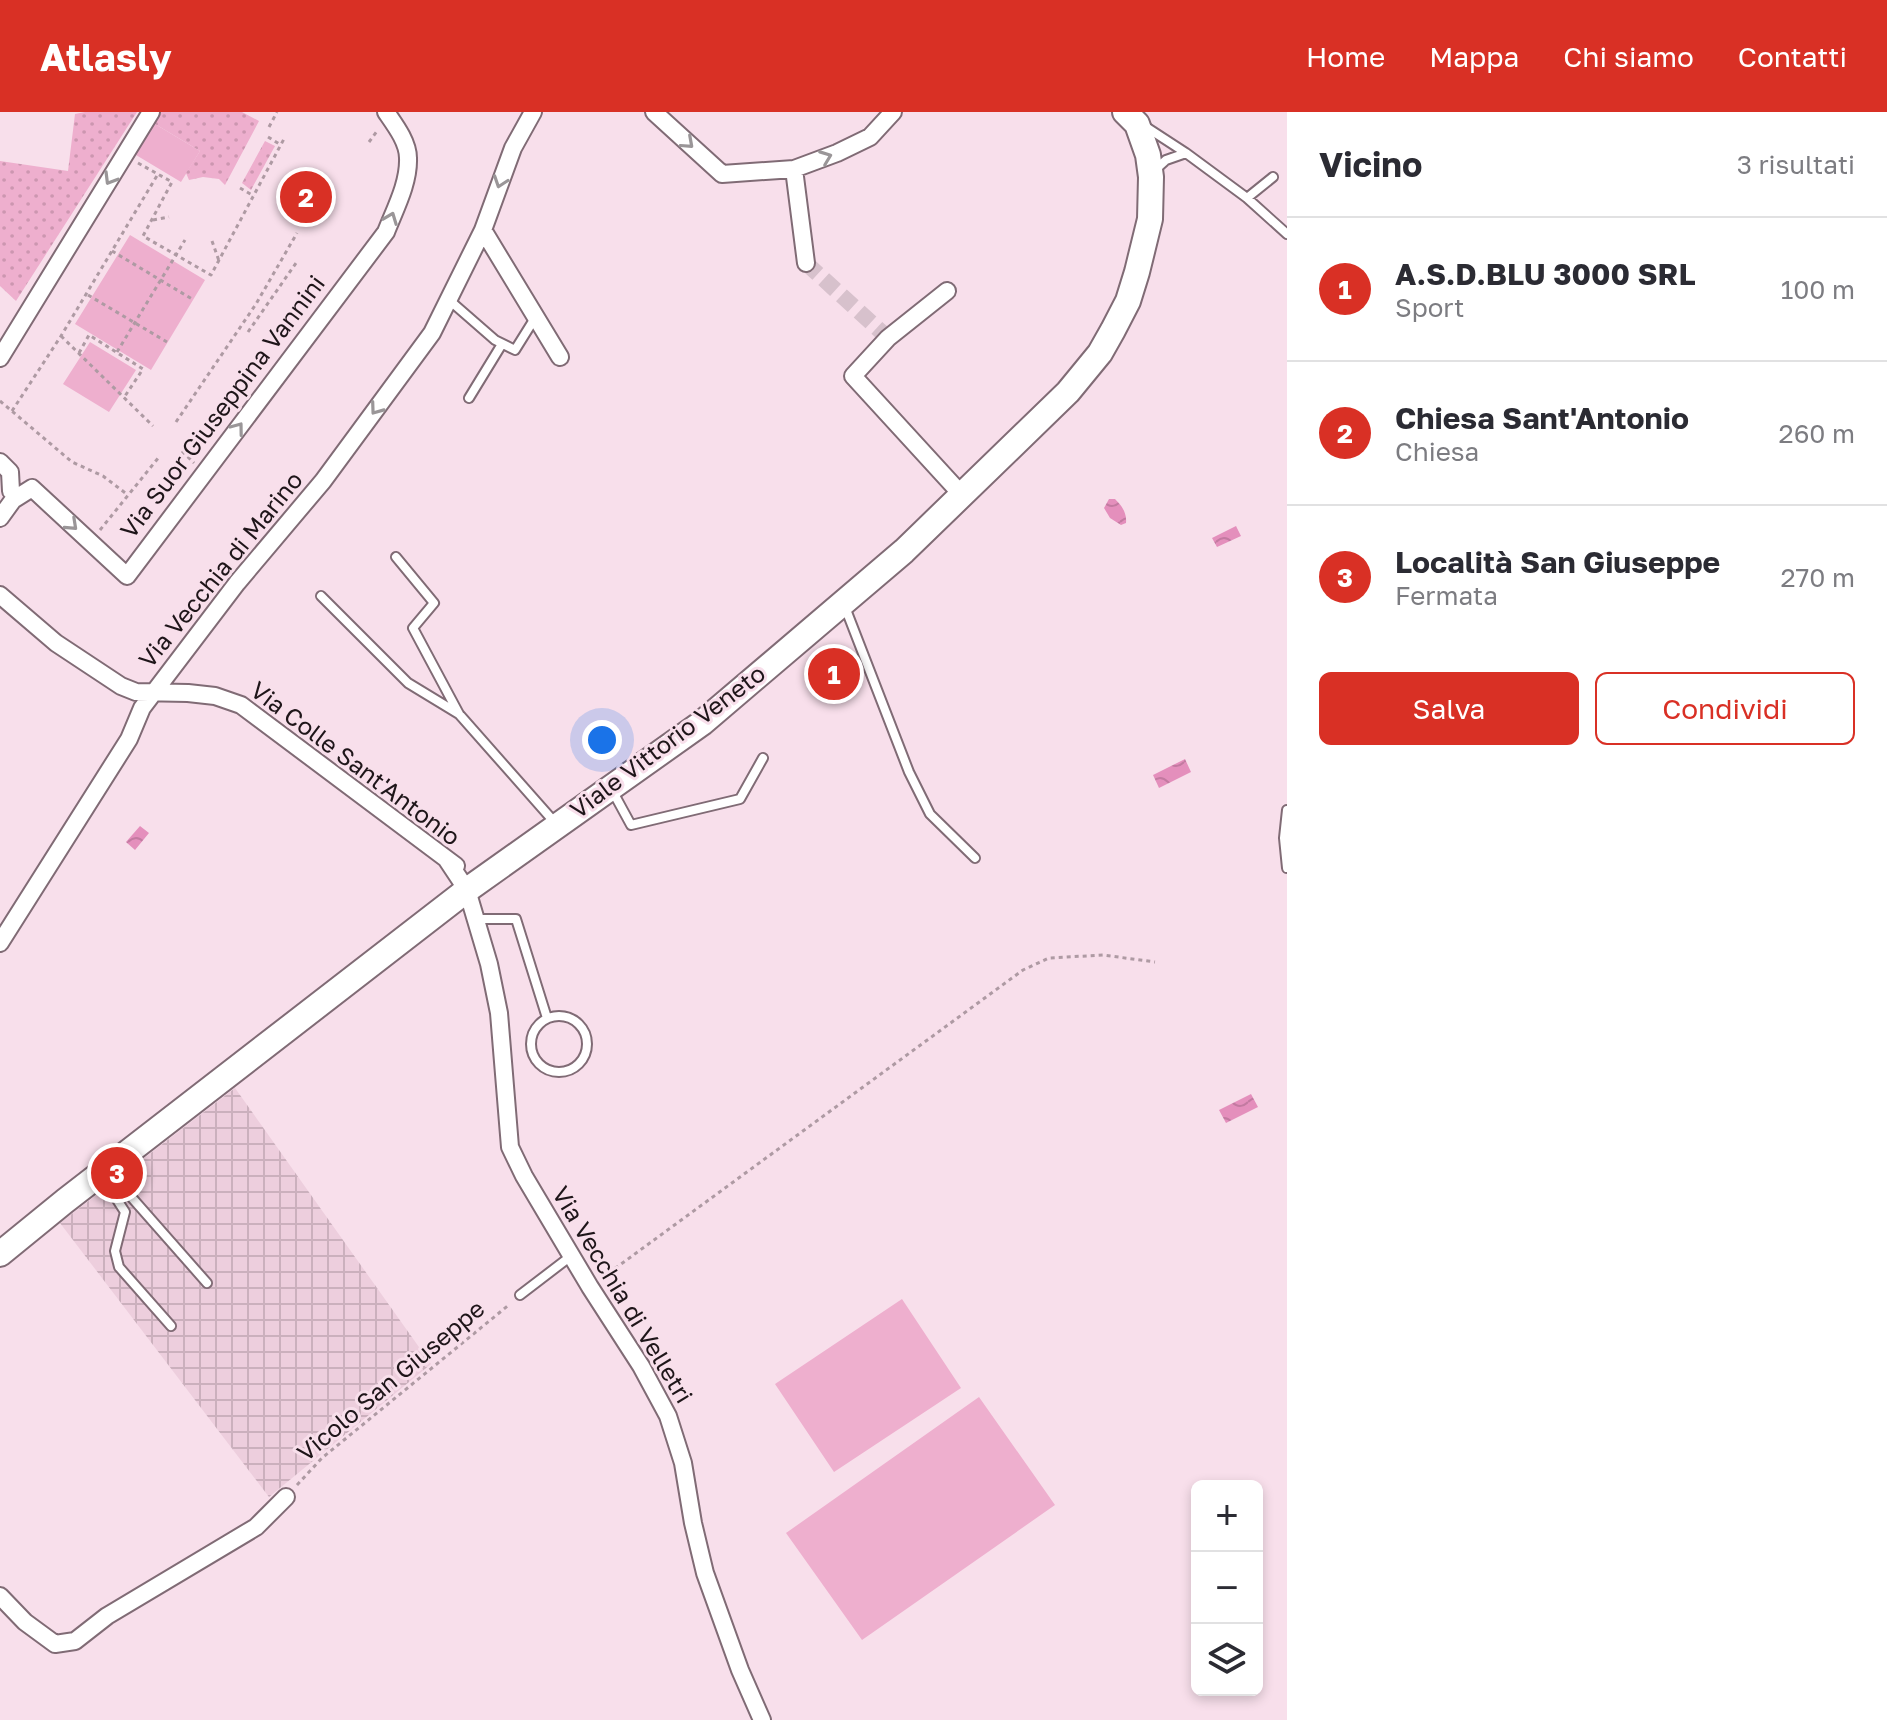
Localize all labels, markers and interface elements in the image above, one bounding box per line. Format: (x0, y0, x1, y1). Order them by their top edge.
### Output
text: Atlasly (40, 34, 172, 79)
text: Home (1306, 40, 1385, 73)
text: Mappa (1429, 40, 1519, 73)
text: Chi siamo (1563, 40, 1694, 73)
text: Contatti (1738, 40, 1847, 73)
one-way arrow (679, 133, 694, 148)
text: Vicino (1319, 144, 1422, 184)
text: 3 risultati (1737, 149, 1855, 180)
one-way arrow (818, 150, 832, 167)
pin: 2 (280, 167, 332, 227)
one-way arrow (105, 170, 120, 184)
one-way arrow (493, 175, 509, 189)
one-way arrow (382, 212, 398, 226)
text: A.S.D.BLU 3000 SRL (1395, 256, 1696, 292)
street label: Via Suor Giuseppina Vannini (113, 269, 330, 543)
text: 1 (1338, 274, 1352, 305)
text: 100 m (1781, 274, 1855, 305)
text: Sport (1395, 292, 1464, 323)
text: Chiesa Sant'Antonio (1395, 400, 1689, 436)
one-way arrow (371, 401, 386, 415)
text: 2 (1337, 418, 1353, 449)
text: 260 m (1779, 418, 1855, 449)
one-way arrow (229, 422, 243, 436)
text: Chiesa (1395, 436, 1479, 467)
street label: Via Vecchia di Marino (132, 465, 308, 673)
one-way arrow (63, 516, 77, 531)
text: Località San Giuseppe (1395, 544, 1720, 580)
text: 3 (1337, 562, 1353, 593)
text: 270 m (1781, 562, 1855, 593)
text: Fermata (1395, 580, 1498, 611)
pin: 1 (808, 644, 860, 704)
street label: Viale Vittorio Veneto (564, 658, 770, 824)
button: Salva (1319, 672, 1579, 745)
button: Condividi (1595, 672, 1855, 745)
street label: Via Colle Sant'Antonio (245, 675, 466, 851)
your location (582, 720, 622, 760)
pin: 3 (91, 1143, 143, 1203)
street label: Via Vecchia di Velletri (547, 1181, 700, 1408)
street label: Vicolo San Giuseppe (291, 1293, 490, 1467)
map controls (1191, 1480, 1263, 1696)
button: + (1191, 1480, 1263, 1552)
button: − (1191, 1552, 1263, 1624)
button: layers (1191, 1624, 1263, 1696)

